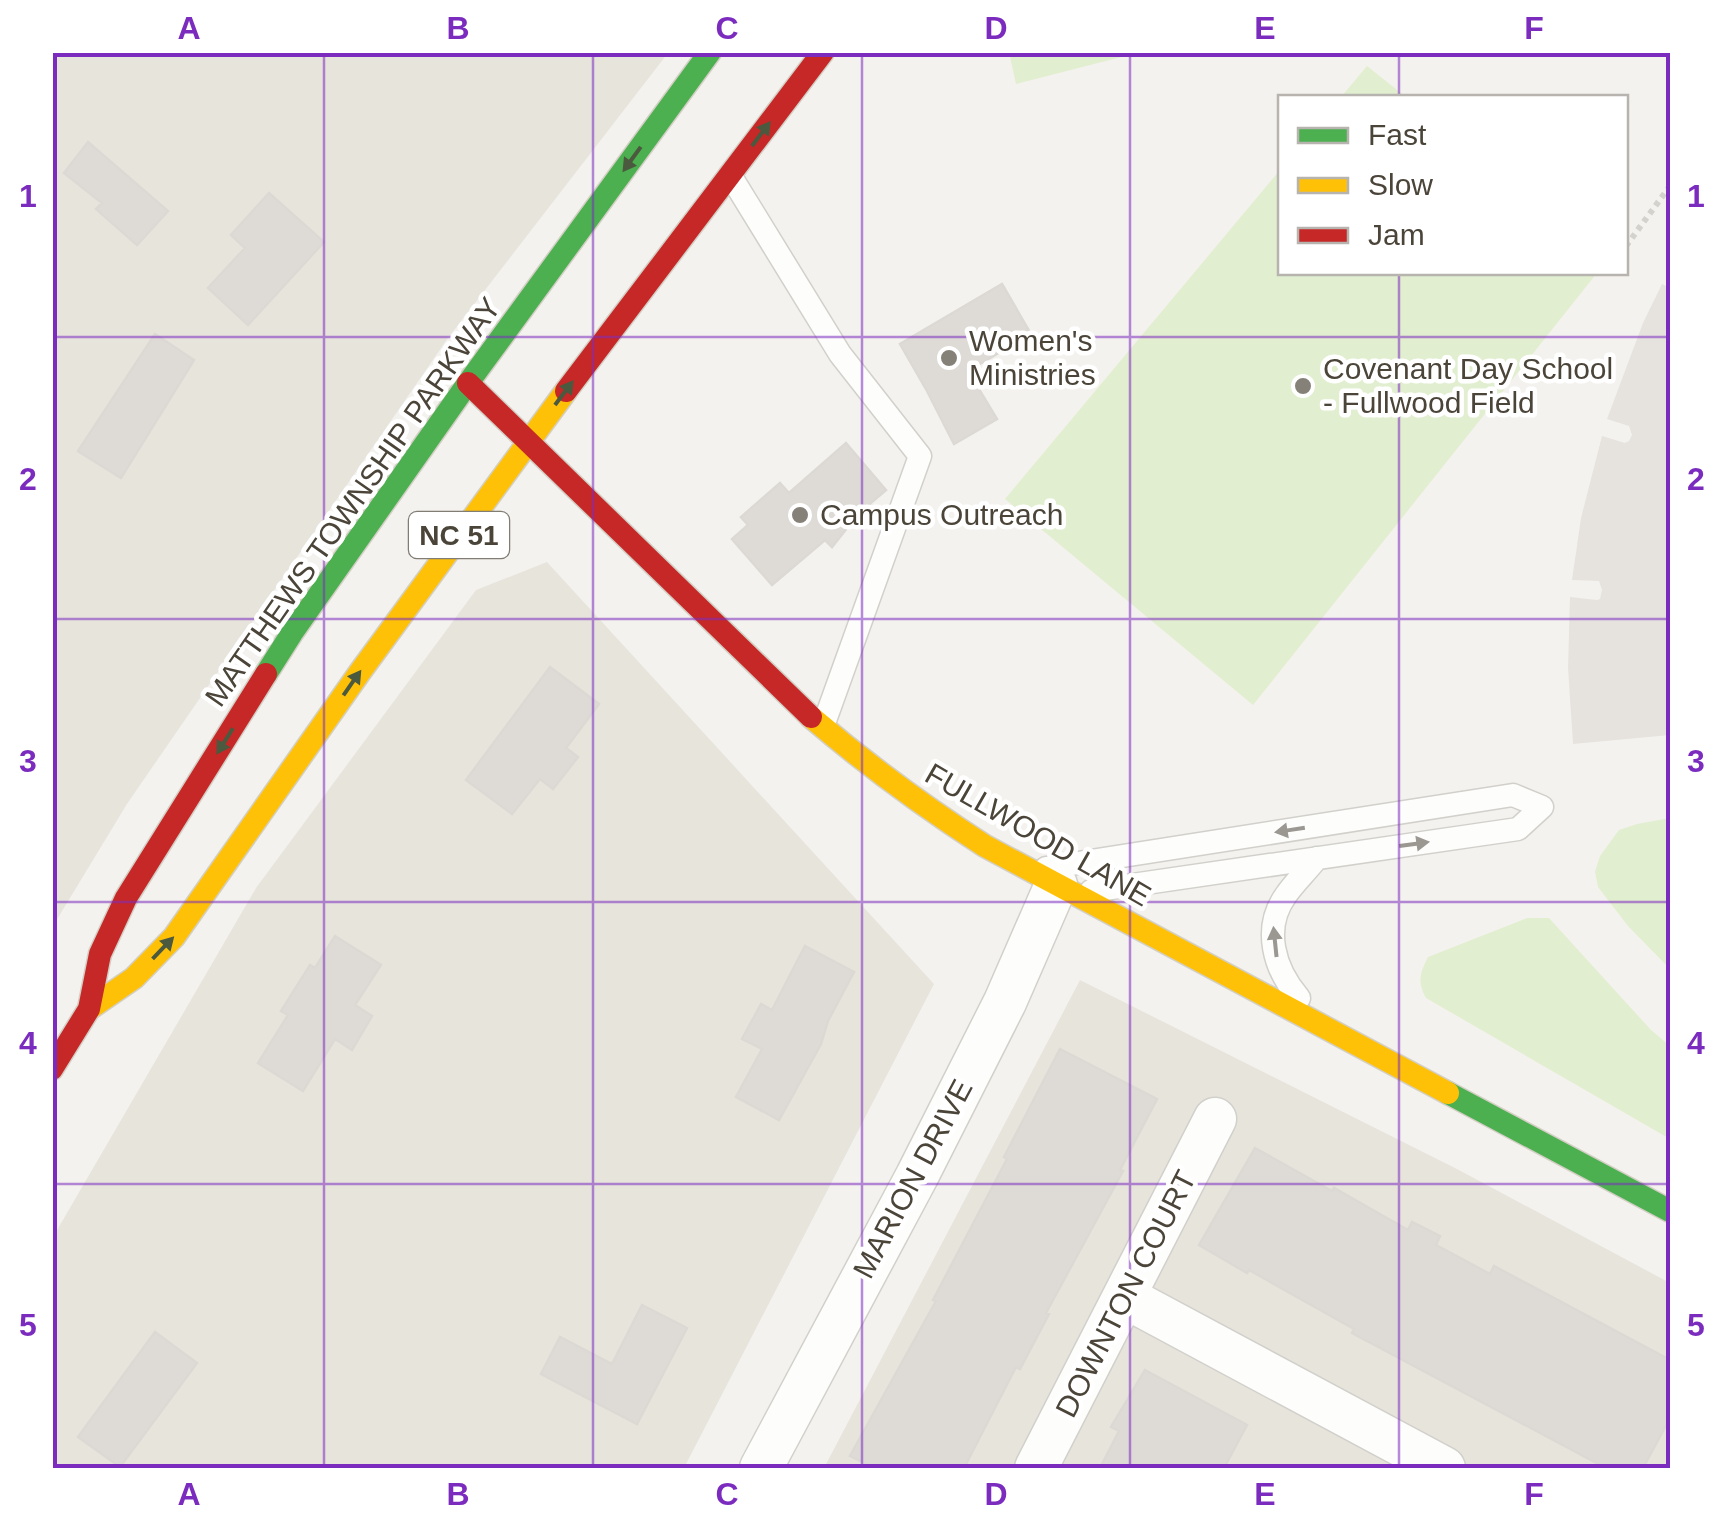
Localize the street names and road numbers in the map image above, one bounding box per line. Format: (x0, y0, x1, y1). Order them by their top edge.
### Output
street label: MATTHEWS TOWNSHIP PARKWAY (198, 291, 507, 712)
road number: NC 51 (409, 512, 509, 558)
street label: FULLWOOD LANE (920, 757, 1157, 912)
street label: MARION DRIVE (846, 1074, 979, 1284)
street label: DOWNTON COURT (1049, 1165, 1202, 1423)

